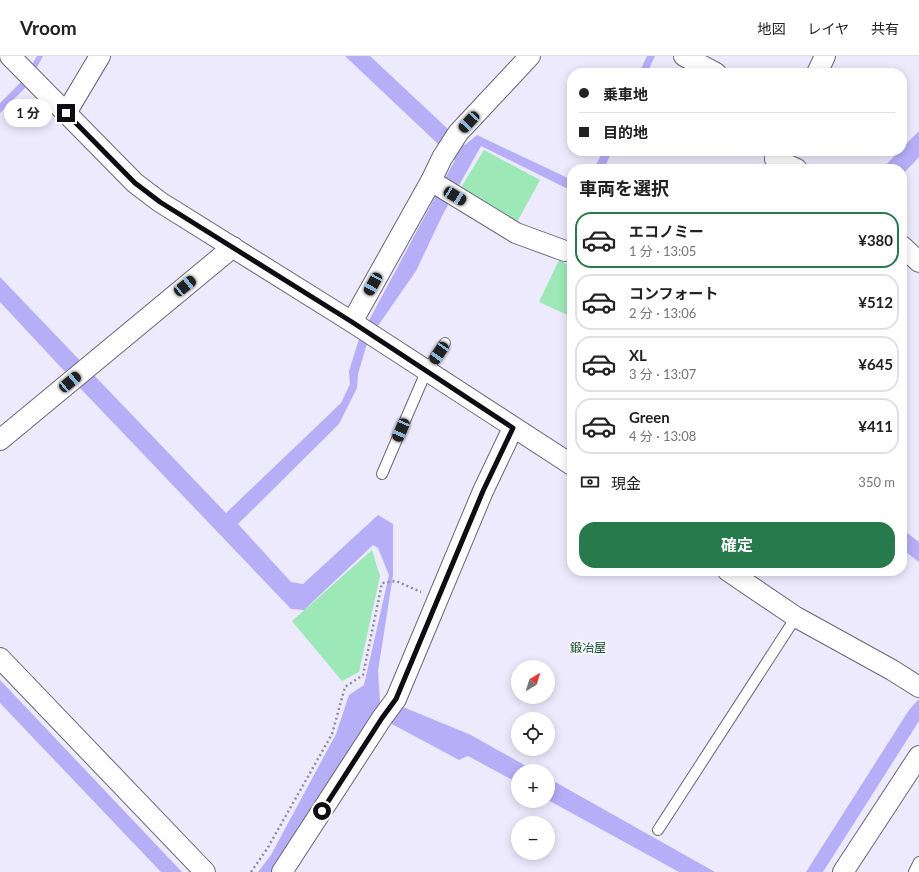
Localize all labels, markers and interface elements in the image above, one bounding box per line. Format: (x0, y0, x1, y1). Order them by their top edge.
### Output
text: Vroom (20, 16, 77, 39)
text: 地図 (757, 20, 785, 37)
text: レイヤ (807, 20, 849, 37)
text: 共有 (871, 20, 899, 37)
text: 乗車地 (603, 85, 648, 103)
callout: 1 分 (4, 99, 52, 127)
route end (57, 104, 75, 122)
text: 1 分 (16, 105, 40, 121)
car (456, 109, 482, 135)
text: 目的地 (603, 123, 648, 141)
text: 車両を選択 (579, 177, 669, 199)
car (442, 185, 468, 207)
icon: car (581, 222, 617, 258)
text: エコノミー (629, 222, 704, 240)
text: ¥380 (858, 231, 893, 249)
text: 1 分 · 13:05 (629, 243, 696, 259)
car (362, 271, 384, 297)
car (172, 274, 198, 298)
icon: car (581, 284, 617, 320)
text: コンフォート (629, 284, 719, 302)
text: ¥512 (858, 293, 893, 311)
text: 2 分 · 13:06 (629, 305, 696, 321)
car (427, 340, 451, 366)
icon: car (581, 346, 617, 382)
text: XL (629, 346, 647, 364)
text: ¥645 (858, 355, 893, 373)
text: 3 分 · 13:07 (629, 366, 696, 382)
car (57, 370, 83, 394)
icon: car (581, 408, 617, 444)
text: Green (629, 408, 670, 426)
car (391, 417, 411, 443)
text: ¥411 (858, 417, 893, 435)
text: 4 分 · 13:08 (629, 428, 696, 444)
icon: cash (579, 471, 601, 493)
text: 現金 (611, 474, 641, 492)
text: 350 m (858, 474, 895, 490)
button: 確定 (579, 522, 895, 568)
district label: 鍛冶屋 (570, 640, 606, 655)
north arrow (511, 660, 555, 704)
map controls (511, 660, 555, 860)
button: locate (511, 712, 555, 756)
button: + (511, 764, 555, 808)
route start (313, 802, 331, 820)
button: − (511, 816, 555, 860)

